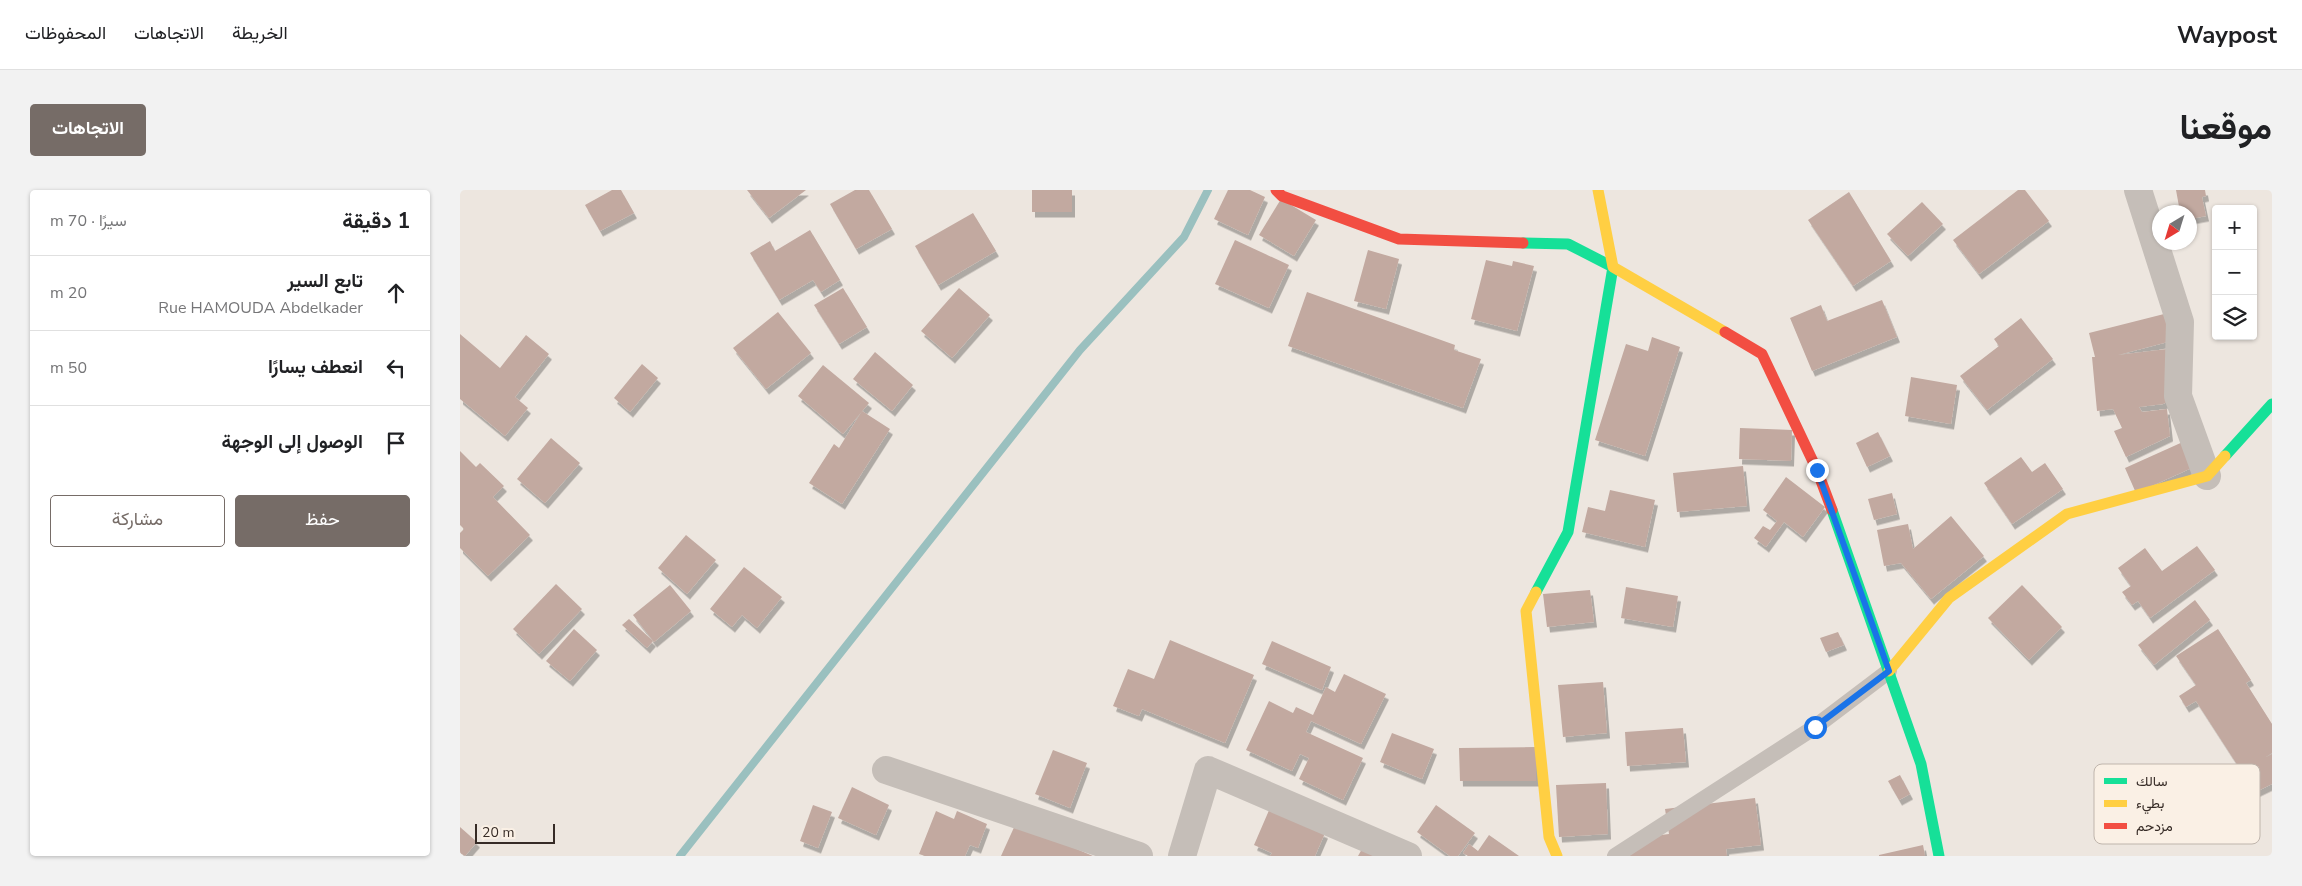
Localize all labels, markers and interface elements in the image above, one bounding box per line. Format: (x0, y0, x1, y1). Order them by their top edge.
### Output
text: Waypost (2177, 19, 2277, 51)
text: المحفوظات (25, 21, 106, 45)
text: الاتجاهات (134, 21, 204, 45)
text: الخريطة (232, 21, 288, 45)
button: الاتجاهات (30, 104, 146, 156)
text: موقعنا (2179, 104, 2272, 151)
north arrow (2152, 205, 2197, 250)
map controls (2212, 205, 2257, 340)
button: + (2212, 205, 2257, 250)
text: 1 دقيقة (342, 207, 410, 235)
text: سيرًا · 70 m (50, 210, 127, 232)
button: − (2212, 250, 2257, 295)
text: تابع السير (287, 268, 363, 294)
icon: ahead (382, 279, 410, 307)
text: 20 m (50, 282, 87, 304)
button: layers (2212, 295, 2257, 340)
text: Rue HAMOUDA Abdelkader (158, 297, 363, 319)
text: انعطف يسارًا (268, 354, 363, 380)
icon: left (382, 354, 410, 382)
text: 50 m (50, 357, 87, 379)
text: الوصول إلى الوجهة (221, 429, 363, 455)
icon: arrive (382, 429, 410, 457)
route end (1806, 459, 1829, 482)
button: مشاركة (50, 495, 225, 547)
button: حفظ (235, 495, 410, 547)
route start (1804, 716, 1827, 739)
legend (2094, 764, 2260, 844)
text: سالك (2136, 772, 2167, 791)
text: بطيء (2136, 794, 2164, 815)
text: مزدحم (2136, 817, 2173, 836)
scale bar (475, 821, 555, 844)
text: 20 m (482, 823, 514, 842)

